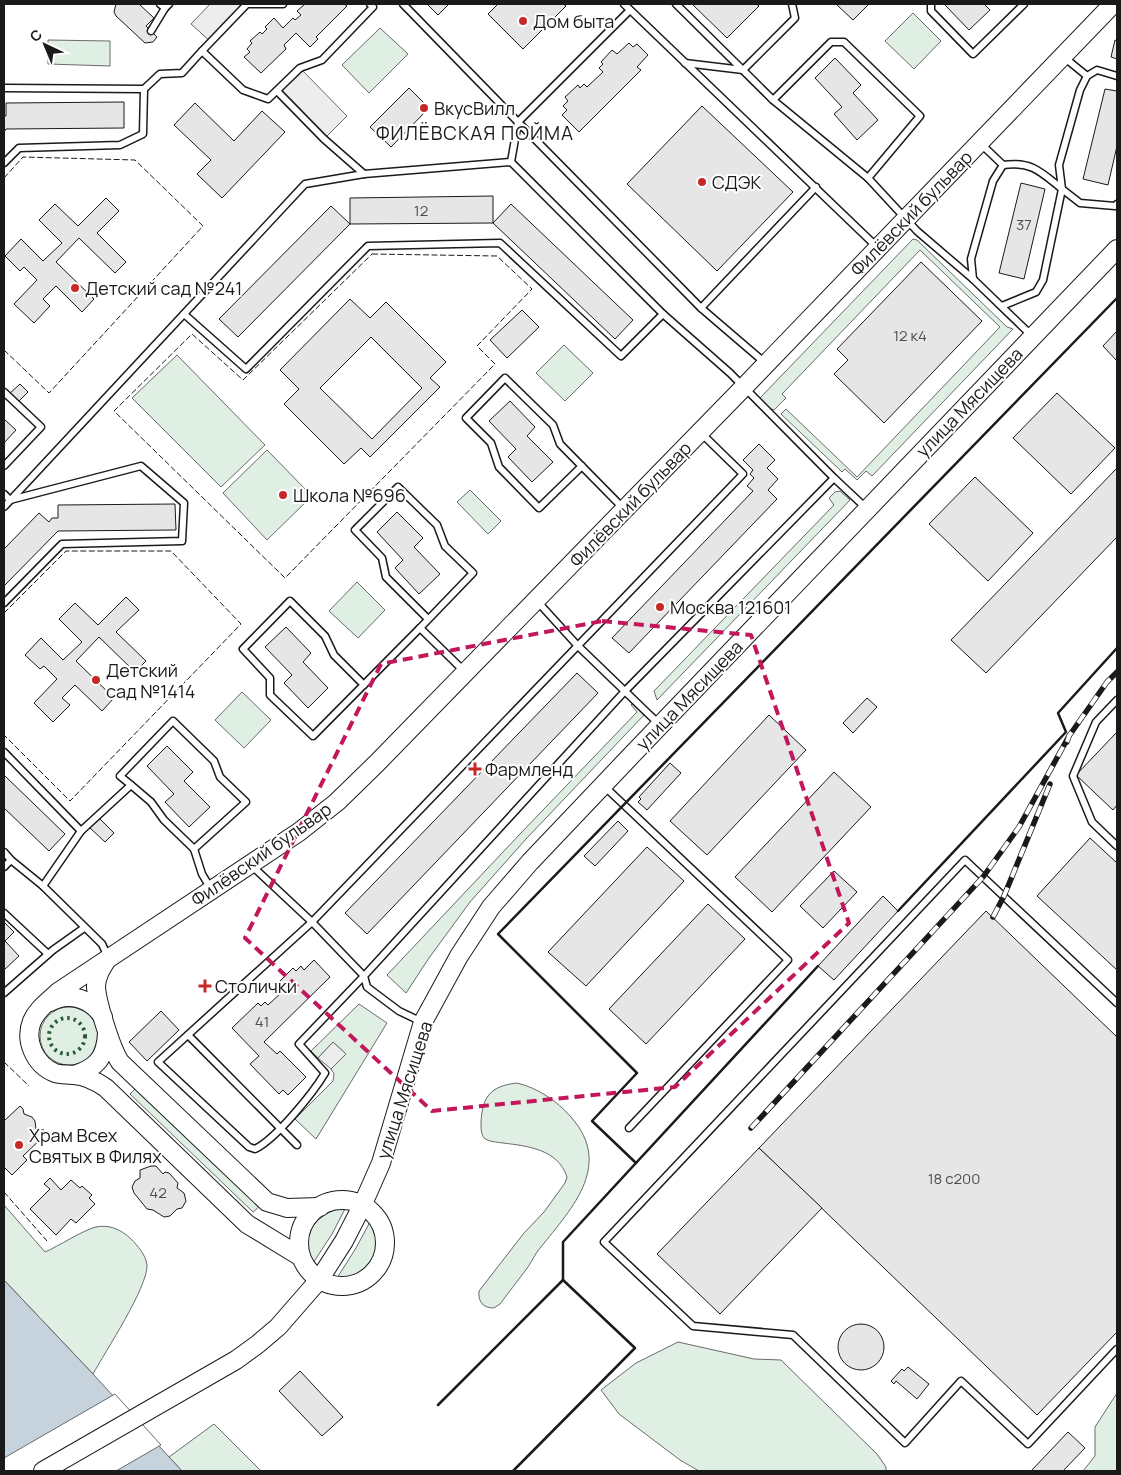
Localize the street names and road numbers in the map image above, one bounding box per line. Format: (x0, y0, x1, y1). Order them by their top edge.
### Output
street label: Филёвский бульвар (845, 145, 977, 281)
street label: улица Мясищева (910, 342, 1028, 462)
street label: Филёвский бульвар (564, 436, 696, 572)
street label: улица Мясищева (630, 635, 748, 755)
street label: Филёвский бульвар (186, 797, 336, 911)
street label: улица Мясищева (370, 1018, 438, 1162)

